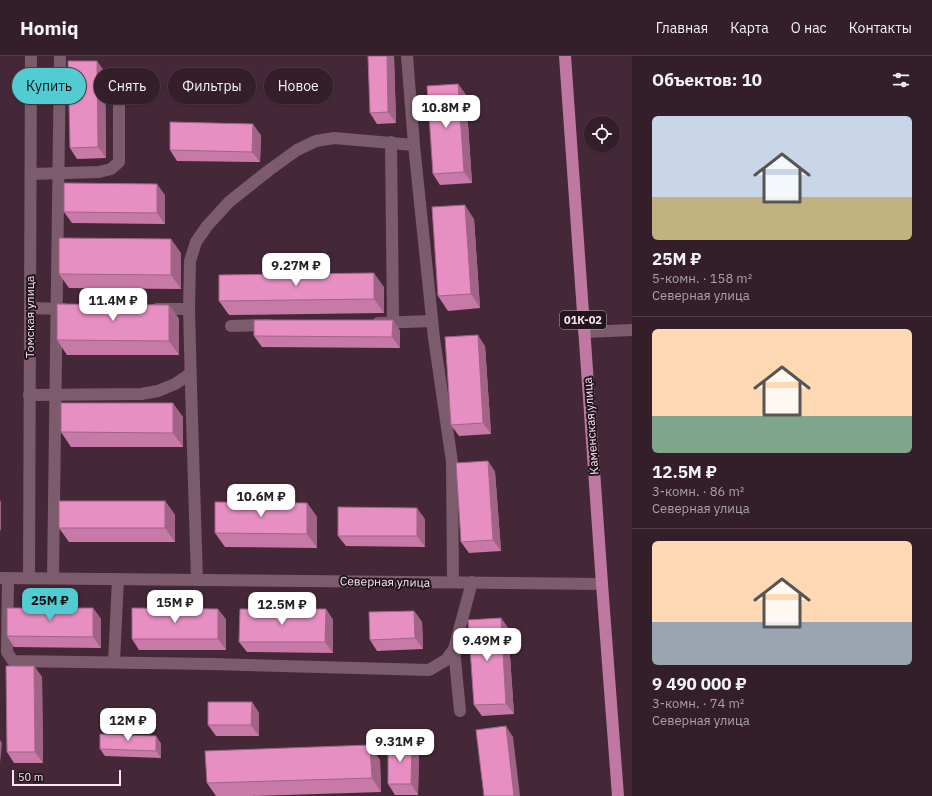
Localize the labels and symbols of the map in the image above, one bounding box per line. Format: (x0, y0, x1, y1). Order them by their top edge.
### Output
pin: 10.8M ₽ (409, 95, 483, 129)
pin: 9.27M ₽ (259, 253, 333, 287)
street label: Томская улица (22, 275, 37, 358)
pin: 11.4M ₽ (76, 288, 150, 322)
road number: 01К-02 (560, 311, 606, 329)
street label: Каменская улица (580, 376, 601, 475)
pin: 10.6M ₽ (224, 484, 298, 518)
street label: Северная улица (340, 573, 431, 590)
pin: 25M ₽ (22, 588, 78, 622)
pin: 15M ₽ (147, 590, 203, 624)
pin: 12.5M ₽ (245, 592, 319, 626)
pin: 9.49M ₽ (450, 628, 524, 662)
pin: 12M ₽ (100, 708, 156, 742)
pin: 9.31M ₽ (363, 729, 437, 763)
scale bar (12, 768, 121, 787)

